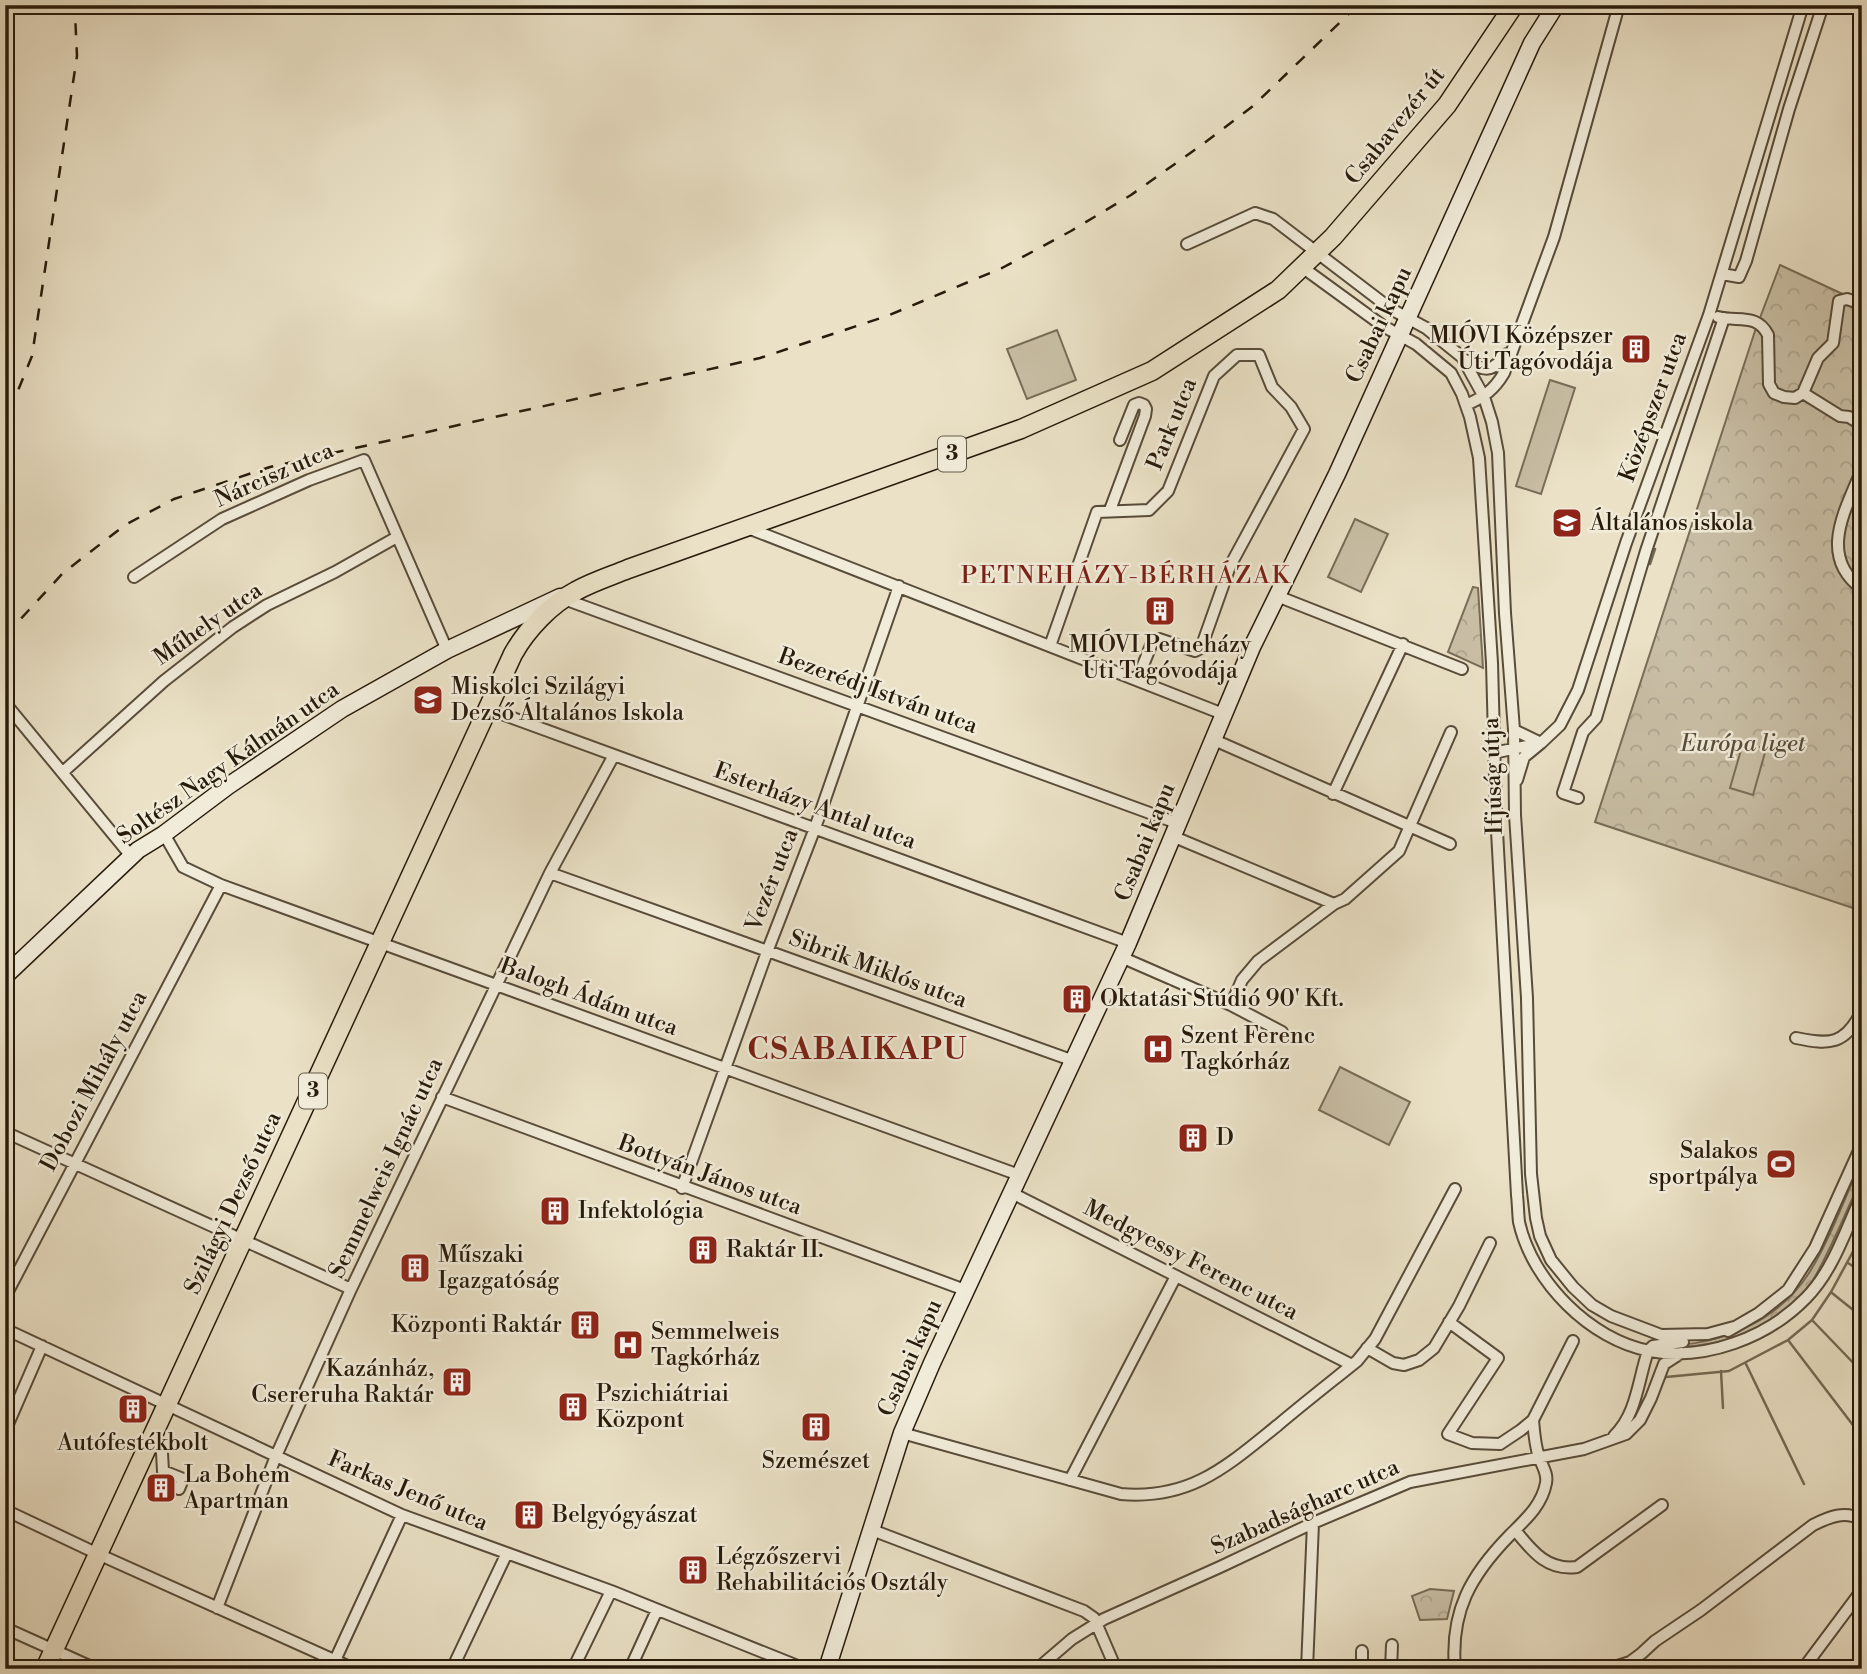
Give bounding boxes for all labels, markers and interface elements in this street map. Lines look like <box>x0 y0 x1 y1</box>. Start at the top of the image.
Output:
street label: Csabavezér út <box>1339 61 1451 191</box>
street label: Csabai kapu <box>1340 262 1418 388</box>
place label: MIÓVI Középszer Úti Tagóvodája <box>1430 319 1613 376</box>
street label: Középszer utca <box>1613 328 1693 486</box>
building icon: MIÓVI Középszer Úti Tagóvodája <box>1619 332 1653 366</box>
street label: Park utca <box>1141 374 1203 474</box>
street label: Nárcisz utca <box>210 436 338 514</box>
road number: 3 <box>938 436 966 472</box>
school or university icon: Általános iskola <box>1550 506 1584 540</box>
place label: Általános iskola <box>1589 507 1754 537</box>
district label: PETNEHÁZY-BÉRHÁZAK <box>961 560 1291 591</box>
street label: Műhely utca <box>148 576 268 672</box>
building icon: MIÓVI Petneházy Úti Tagóvodája <box>1143 594 1177 628</box>
place label: MIÓVI Petneházy Úti Tagóvodája <box>1069 628 1252 685</box>
street label: Bezerédj István utca <box>774 642 982 740</box>
place label: Miskolci Szilágyi Dezső Általános Iskola <box>451 673 684 727</box>
street label: Soltész Nagy Kálmán utca <box>111 675 345 851</box>
school or university icon: Miskolci Szilágyi Dezső Általános Iskola <box>411 683 445 717</box>
street label: Ifjúság útja <box>1477 717 1509 835</box>
park label: Európa liget <box>1680 730 1806 758</box>
street label: Esterházy Antal utca <box>710 756 920 856</box>
street label: Csabai kapu <box>1109 779 1181 905</box>
street label: Vezér utca <box>739 824 804 936</box>
street label: Sibrik Miklós utca <box>785 924 971 1014</box>
street label: Balogh Ádám utca <box>495 950 683 1042</box>
building icon: Oktatási Stúdió 90' Kft. <box>1060 982 1094 1016</box>
place label: Oktatási Stúdió 90' Kft. <box>1100 985 1344 1013</box>
street label: Dobozi Mihály utca <box>35 986 154 1176</box>
place label: Szent Ferenc Tagkórház <box>1181 1022 1315 1076</box>
district label: CSABAIKAPU <box>747 1031 969 1069</box>
hospital icon: Szent Ferenc Tagkórház <box>1141 1032 1175 1066</box>
street label: Semmelweis Ignác utca <box>323 1053 450 1283</box>
road number: 3 <box>299 1074 327 1108</box>
street label: Szilágyi Dezső utca <box>178 1107 288 1299</box>
building icon: D <box>1176 1121 1210 1155</box>
place label: D <box>1216 1124 1234 1152</box>
street label: Bottyán János utca <box>613 1128 806 1221</box>
place label: Salakos sportpálya <box>1648 1137 1758 1191</box>
sports icon: Salakos sportpálya <box>1764 1147 1798 1181</box>
building icon: Infektológia <box>538 1194 572 1228</box>
street label: Medgyessy Ferenc utca <box>1079 1194 1303 1326</box>
place label: Infektológia <box>578 1197 704 1225</box>
building icon: Raktár II. <box>686 1233 720 1267</box>
place label: Raktár II. <box>726 1236 824 1264</box>
place label: Műszaki Igazgatóság <box>438 1241 559 1295</box>
building icon: Műszaki Igazgatóság <box>398 1251 432 1285</box>
street label: Csabai kapu <box>872 1295 948 1421</box>
building icon: Központi Raktár <box>568 1308 602 1342</box>
place label: Központi Raktár <box>391 1311 562 1339</box>
place label: Semmelweis Tagkórház <box>651 1318 780 1372</box>
hospital icon: Semmelweis Tagkórház <box>611 1328 645 1362</box>
place label: Kazánház, Csereruha Raktár <box>251 1355 434 1409</box>
building icon: Kazánház, Csereruha Raktár <box>440 1365 474 1399</box>
place label: Pszichiátriai Központ <box>596 1380 729 1434</box>
building icon: Pszichiátriai Központ <box>556 1390 590 1424</box>
building icon: Autófestékbolt <box>116 1392 150 1426</box>
building icon: Szemészet <box>799 1410 833 1444</box>
place label: Autófestékbolt <box>56 1429 209 1457</box>
street label: Farkas Jenő utca <box>324 1445 493 1537</box>
place label: Szemészet <box>762 1447 870 1475</box>
street label: Szabadságharc utca <box>1207 1453 1404 1561</box>
place label: La Bohem Apartman <box>183 1461 290 1515</box>
building icon: La Bohem Apartman <box>144 1471 178 1505</box>
building icon: Belgyógyászat <box>512 1498 546 1532</box>
place label: Belgyógyászat <box>551 1501 698 1529</box>
place label: Légzőszervi Rehabilitációs Osztály <box>716 1543 949 1597</box>
building icon: Légzőszervi Rehabilitációs Osztály <box>676 1553 710 1587</box>

